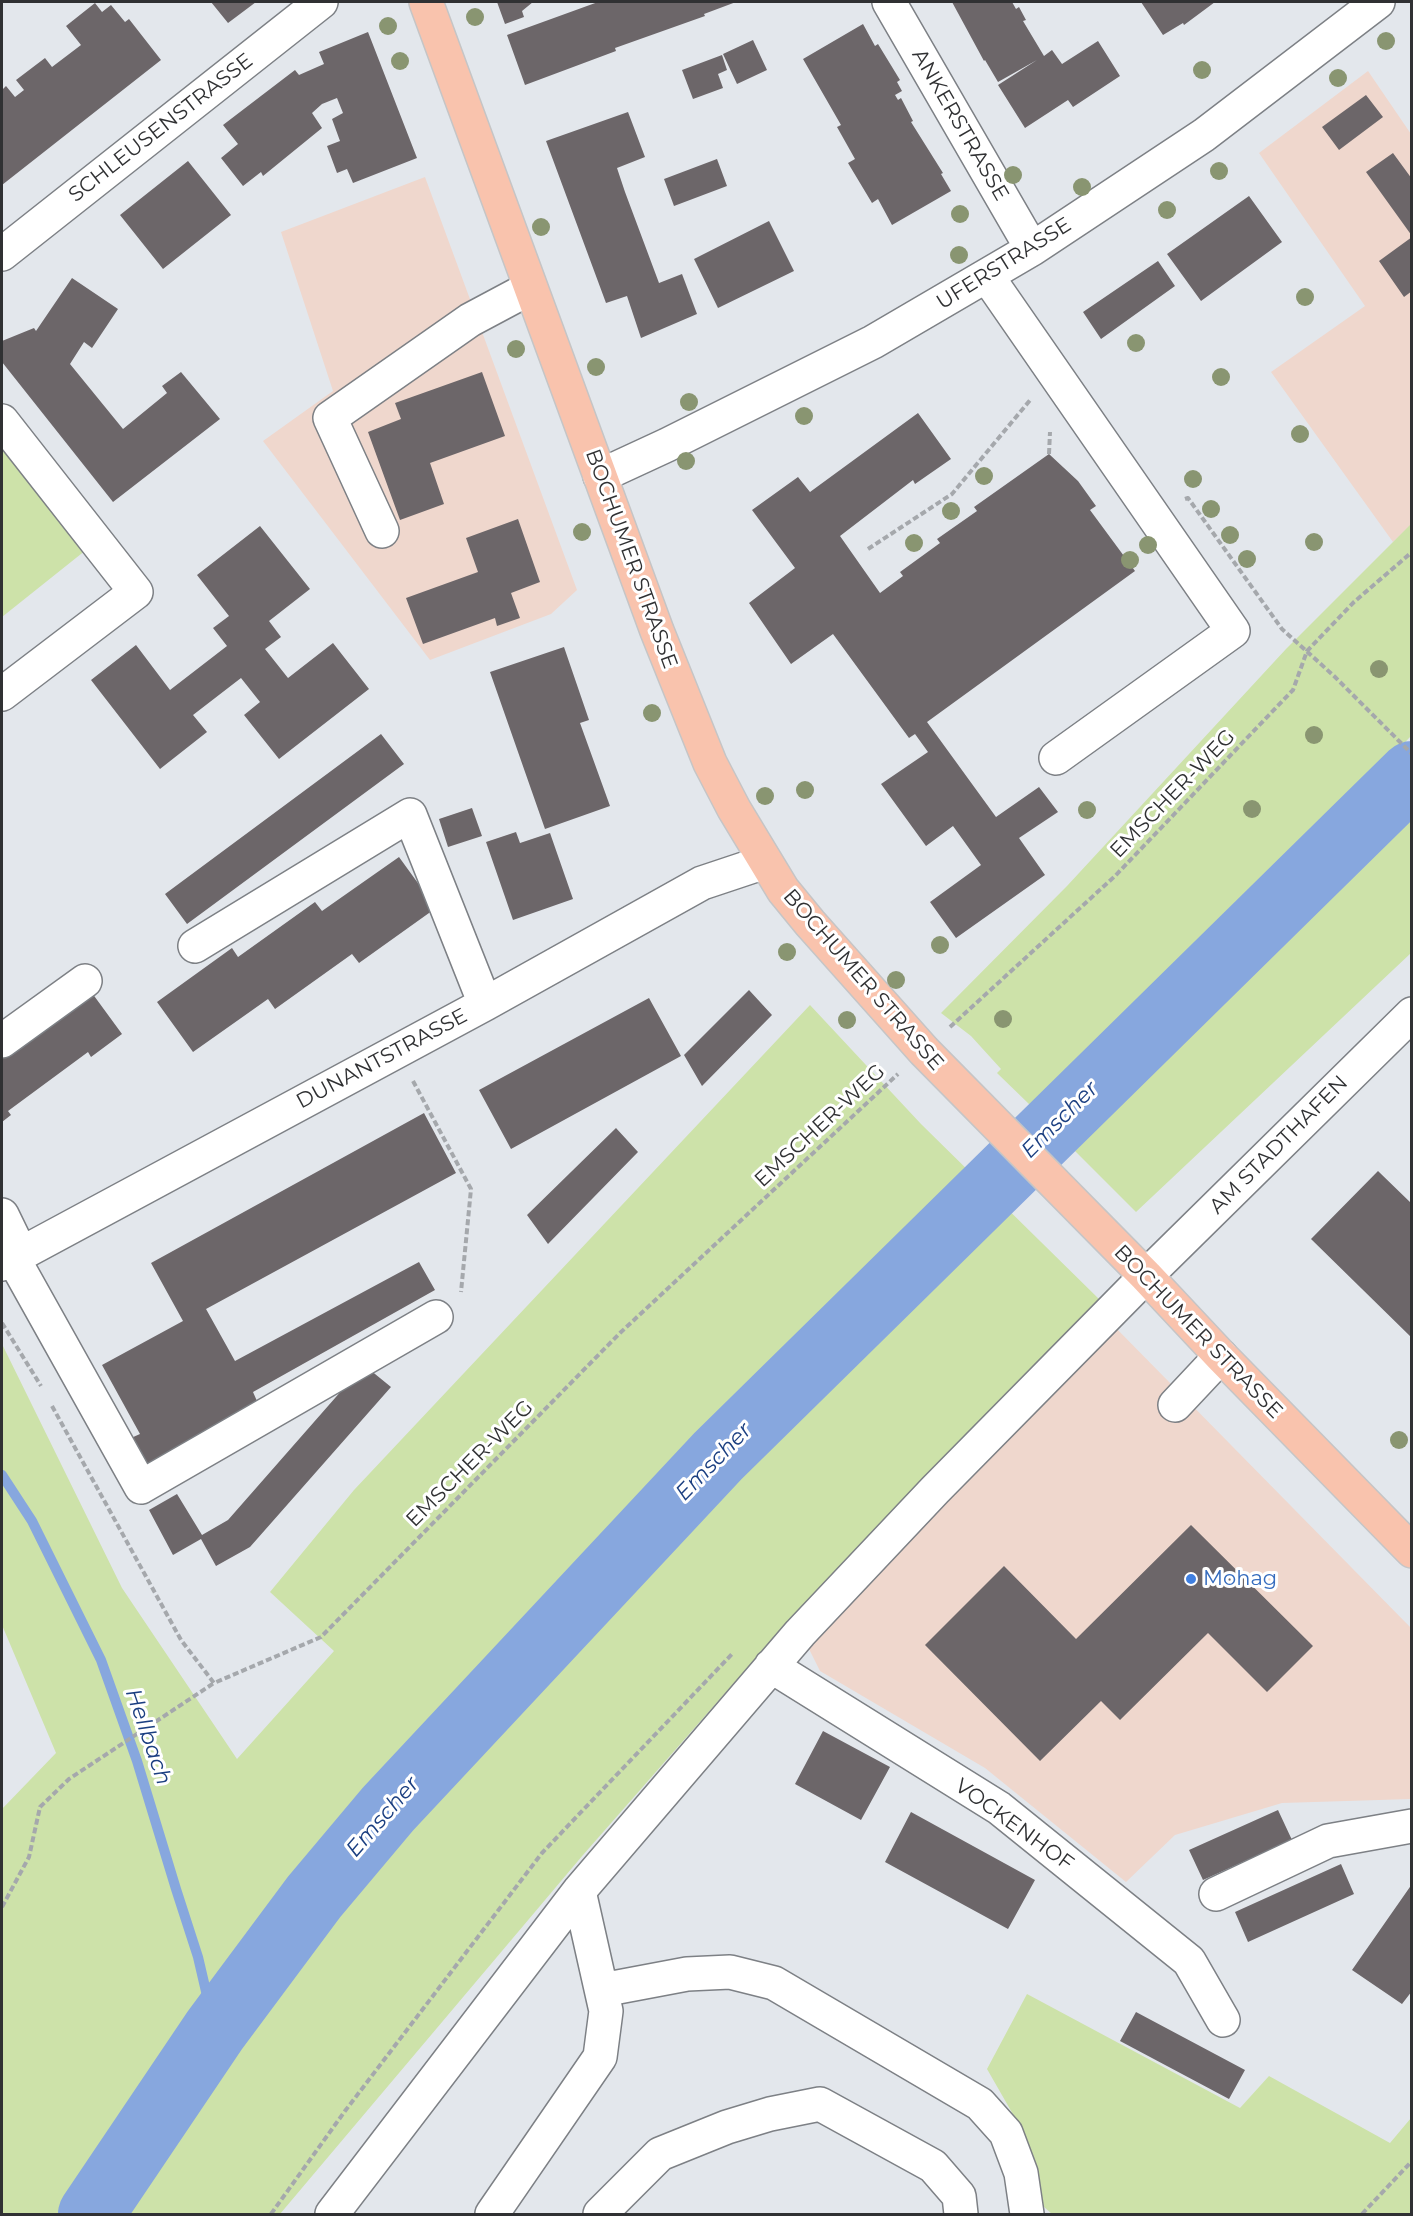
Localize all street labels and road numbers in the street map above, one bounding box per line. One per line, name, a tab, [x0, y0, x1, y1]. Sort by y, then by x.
street label: ANKERSTRASSE	[906, 45, 1014, 205]
street label: SCHLEUSENSTRASSE	[64, 48, 258, 208]
street label: UFERSTRASSE	[932, 213, 1076, 315]
street label: BOCHUMER STRASSE	[580, 446, 682, 672]
street label: EMSCHER-WEG	[1105, 724, 1241, 864]
street label: BOCHUMER STRASSE	[777, 884, 949, 1076]
street label: DUNANTSTRASSE	[292, 1003, 472, 1115]
street label: EMSCHER-WEG	[750, 1059, 890, 1193]
street label: AM STADTHAFEN	[1205, 1071, 1353, 1219]
street label: BOCHUMER STRASSE	[1108, 1240, 1288, 1424]
street label: EMSCHER-WEG	[401, 1395, 539, 1533]
street label: VOCKENHOF	[950, 1773, 1078, 1877]

